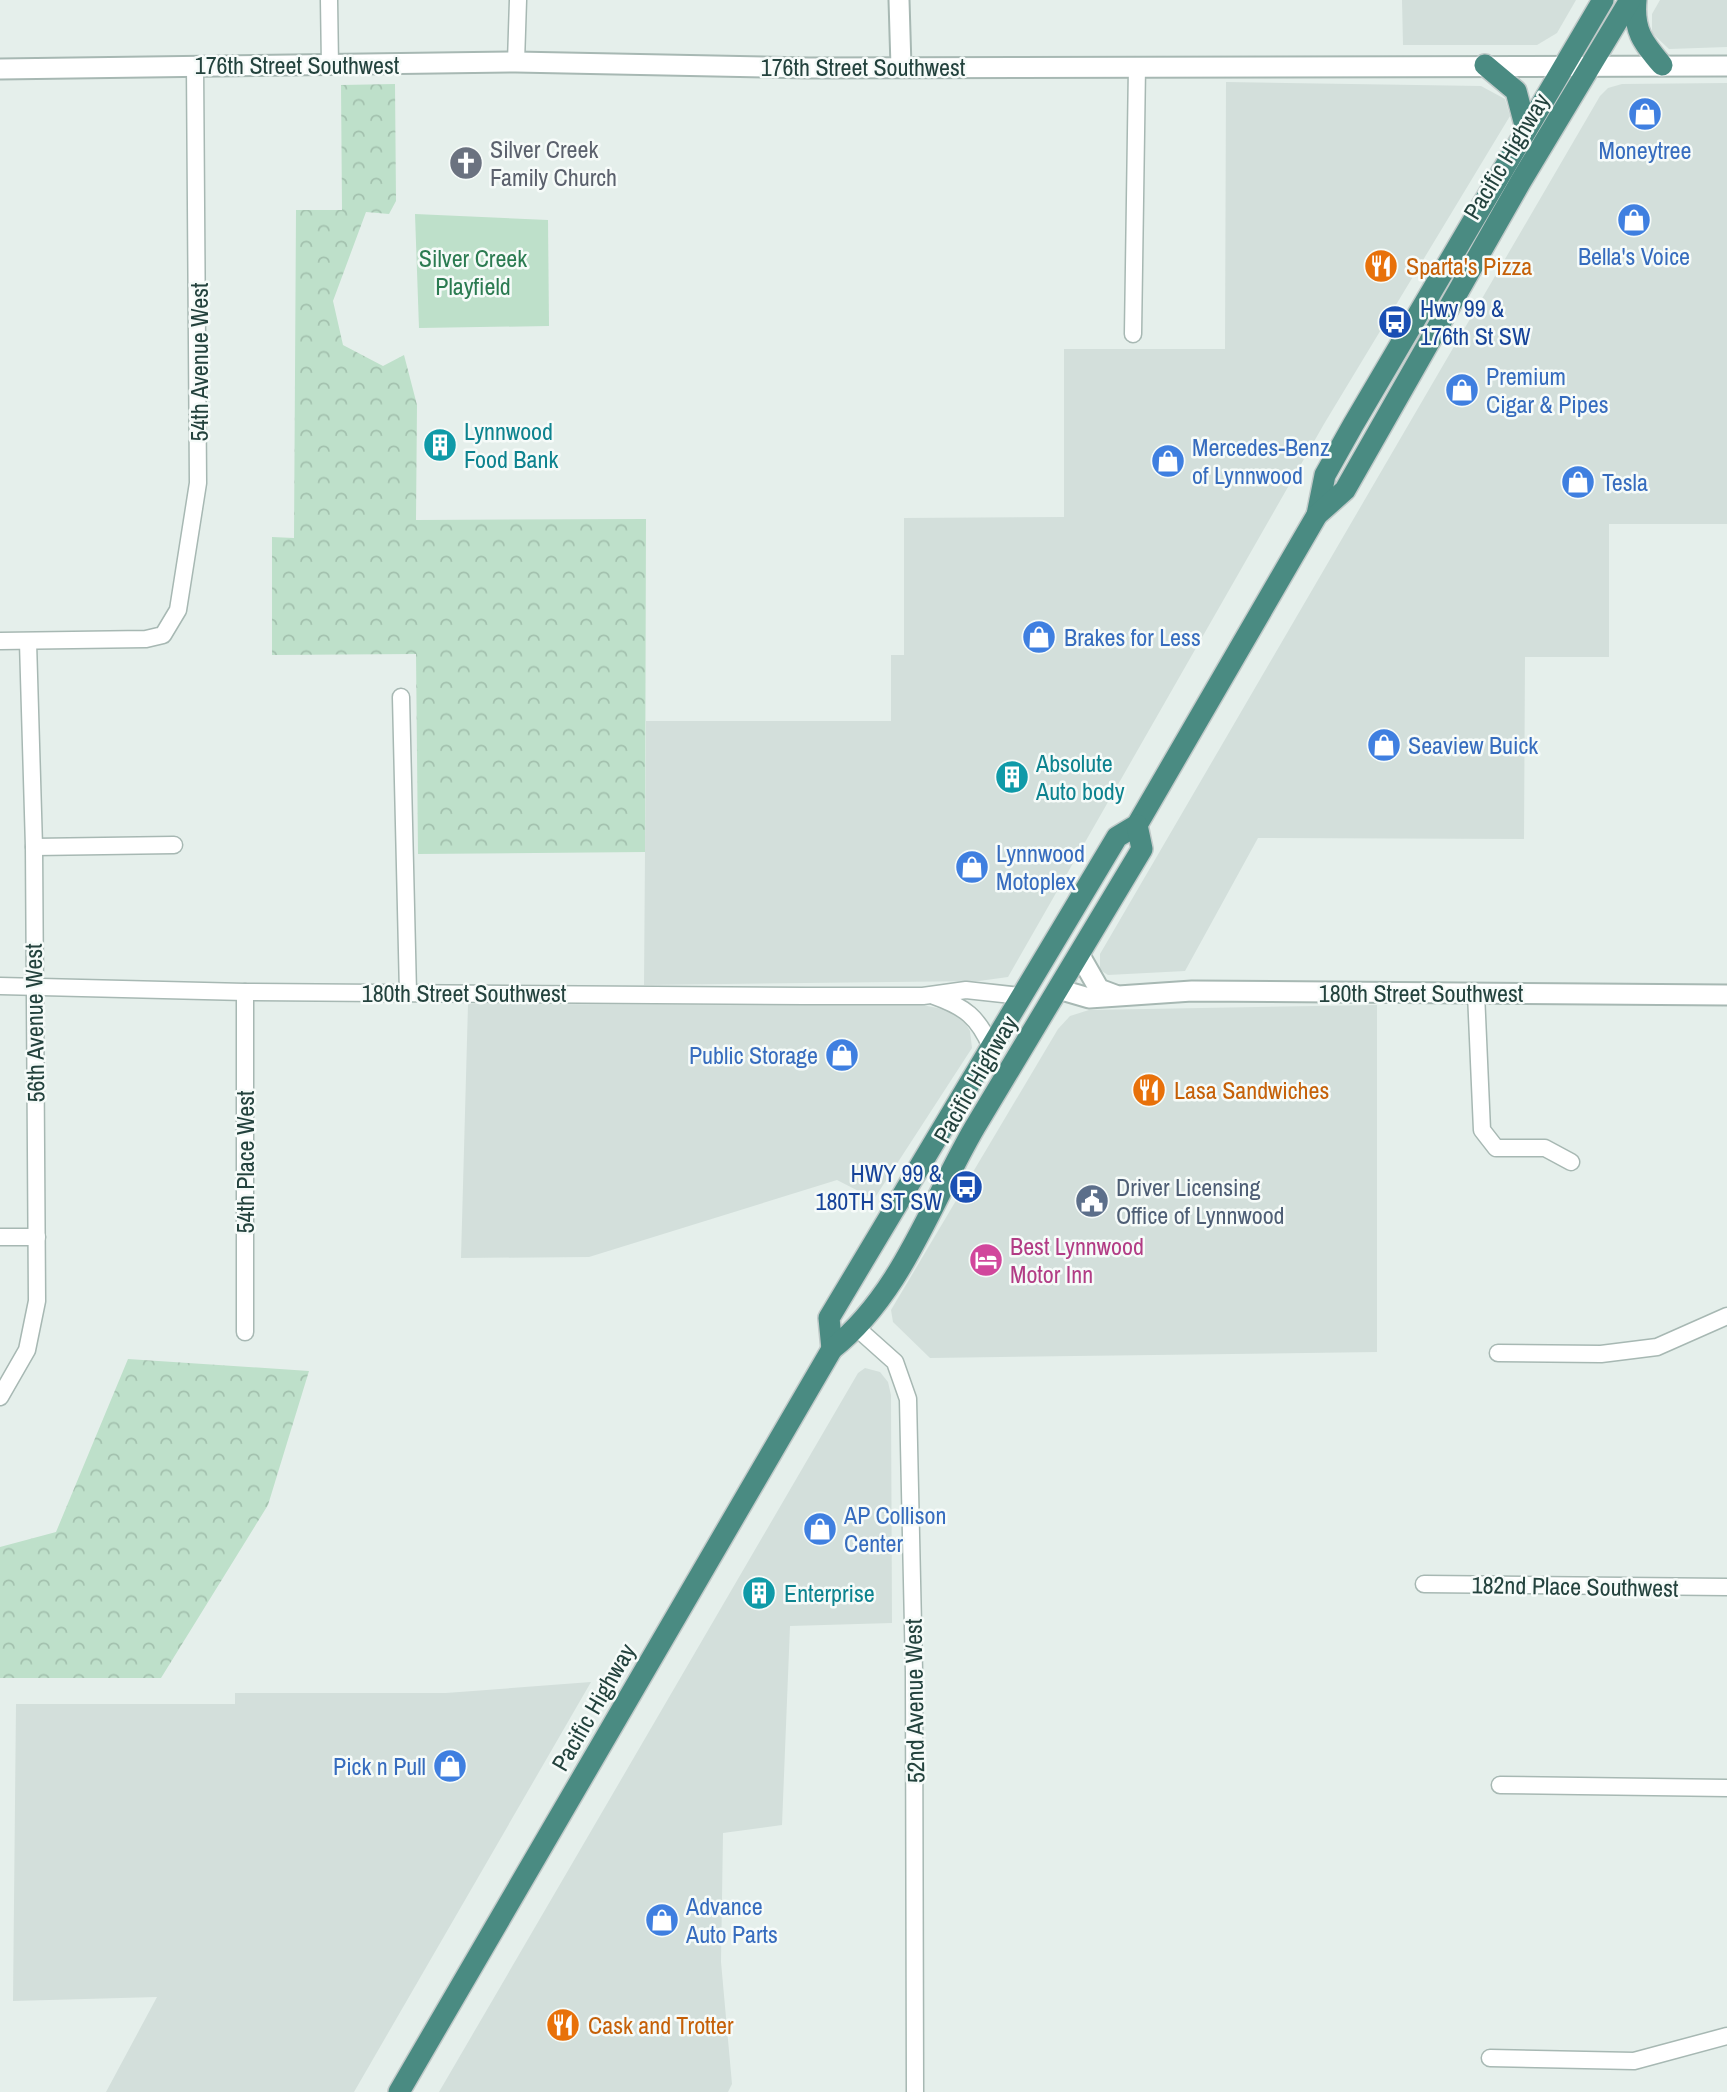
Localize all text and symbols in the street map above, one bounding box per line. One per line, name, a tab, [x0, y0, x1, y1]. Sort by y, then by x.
street label: 176th Street Southwest	[195, 49, 400, 81]
street label: 176th Street Southwest	[761, 51, 966, 83]
street label: Pacific Highway	[1456, 87, 1556, 225]
shop icon: Moneytree	[1626, 95, 1664, 133]
place label: Silver Creek Family Church	[490, 133, 617, 193]
place label: Moneytree	[1599, 134, 1691, 166]
church icon: Silver Creek Family Church	[447, 144, 485, 182]
shop icon: Bella's Voice	[1615, 201, 1653, 239]
place label: Bella's Voice	[1578, 240, 1690, 272]
park label: Silver Creek Playfield	[419, 242, 527, 302]
restaurant icon: Sparta's Pizza	[1362, 247, 1400, 285]
place label: Sparta's Pizza	[1406, 250, 1532, 282]
street label: 54th Avenue West	[183, 282, 215, 442]
place label: Hwy 99 & 176th St SW	[1420, 292, 1531, 352]
bus stop icon: Hwy 99 & 176th St SW	[1376, 303, 1414, 341]
place label: Premium Cigar & Pipes	[1486, 360, 1609, 420]
shop icon: Premium Cigar & Pipes	[1443, 371, 1481, 409]
place label: Lynnwood Food Bank	[464, 415, 558, 475]
building icon: Lynnwood Food Bank	[421, 426, 459, 464]
place label: Mercedes-Benz of Lynnwood	[1192, 431, 1330, 491]
shop icon: Mercedes-Benz of Lynnwood	[1149, 442, 1187, 480]
shop icon: Tesla	[1559, 463, 1597, 501]
place label: Tesla	[1602, 466, 1648, 498]
shop icon: Brakes for Less	[1020, 618, 1058, 656]
place label: Brakes for Less	[1064, 621, 1201, 653]
shop icon: Seaview Buick	[1365, 726, 1403, 764]
place label: Seaview Buick	[1408, 729, 1538, 761]
place label: Absolute Auto body	[1035, 747, 1125, 807]
building icon: Absolute Auto body	[993, 758, 1031, 796]
place label: Lynnwood Motoplex	[996, 837, 1085, 897]
shop icon: Lynnwood Motoplex	[953, 848, 991, 886]
street label: 56th Avenue West	[17, 943, 51, 1103]
street label: 180th Street Southwest	[362, 977, 567, 1009]
street label: 180th Street Southwest	[1319, 977, 1524, 1009]
street label: Pacific Highway	[926, 1009, 1024, 1149]
shop icon: Public Storage	[823, 1036, 861, 1074]
place label: Public Storage	[689, 1039, 818, 1071]
restaurant icon: Lasa Sandwiches	[1130, 1071, 1168, 1109]
place label: Lasa Sandwiches	[1174, 1074, 1329, 1106]
street label: 54th Place West	[229, 1090, 261, 1233]
place label: HWY 99 & 180TH ST SW	[815, 1157, 942, 1217]
bus stop icon: HWY 99 & 180TH ST SW	[947, 1168, 985, 1206]
place label: Driver Licensing Office of Lynnwood	[1116, 1171, 1285, 1231]
public building icon: Driver Licensing Office of Lynnwood	[1073, 1182, 1111, 1220]
place label: Best Lynnwood Motor Inn	[1010, 1230, 1144, 1290]
hotel icon: Best Lynnwood Motor Inn	[967, 1241, 1005, 1279]
place label: AP Collison Center	[843, 1499, 946, 1559]
shop icon: AP Collison Center	[801, 1510, 839, 1548]
street label: 182nd Place Southwest	[1471, 1568, 1679, 1604]
building icon: Enterprise	[740, 1574, 778, 1612]
place label: Enterprise	[784, 1577, 875, 1609]
street label: 52nd Avenue West	[897, 1618, 931, 1784]
street label: Pacific Highway	[544, 1637, 642, 1777]
shop icon: Pick n Pull	[431, 1747, 469, 1785]
place label: Pick n Pull	[333, 1750, 426, 1782]
place label: Advance Auto Parts	[685, 1890, 778, 1950]
shop icon: Advance Auto Parts	[643, 1901, 681, 1939]
restaurant icon: Cask and Trotter	[544, 2006, 582, 2044]
place label: Cask and Trotter	[588, 2009, 734, 2041]

